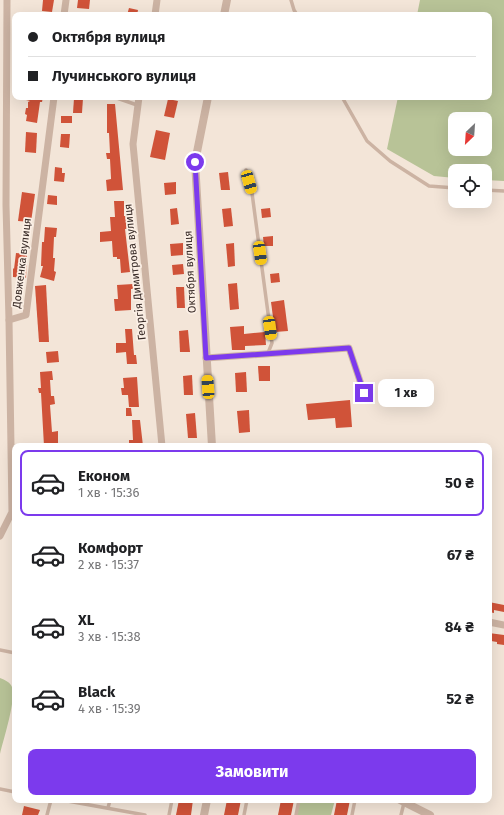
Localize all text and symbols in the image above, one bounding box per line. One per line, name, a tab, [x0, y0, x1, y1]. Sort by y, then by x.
text: Октября вулиця	[52, 28, 165, 46]
text: Лучинського вулиця	[52, 67, 196, 85]
north arrow	[448, 112, 492, 156]
map controls	[448, 112, 492, 208]
route start	[186, 153, 204, 171]
button: locate	[448, 164, 492, 208]
car	[240, 169, 258, 195]
street label: Георгія Димитрова вулиця	[121, 203, 149, 341]
street label: Довженка вулиця	[10, 217, 34, 310]
street label: Октября вулиця	[181, 230, 199, 314]
car	[252, 240, 268, 266]
car	[262, 315, 278, 341]
car	[201, 375, 215, 399]
callout: 1 хв	[378, 379, 434, 407]
route end	[355, 384, 373, 402]
text: 1 хв	[394, 385, 418, 400]
icon: car	[30, 465, 66, 501]
text: Економ	[78, 467, 130, 485]
text: 50 ₴	[445, 474, 474, 492]
text: 1 хв · 15:36	[78, 485, 140, 500]
icon: car	[30, 537, 66, 573]
text: Комфорт	[78, 539, 143, 557]
text: 67 ₴	[447, 546, 474, 564]
text: 2 хв · 15:37	[78, 557, 139, 572]
icon: car	[30, 609, 66, 645]
text: XL	[78, 611, 94, 629]
text: 84 ₴	[445, 618, 474, 636]
text: 3 хв · 15:38	[78, 629, 141, 644]
icon: car	[30, 681, 66, 717]
text: Black	[78, 683, 115, 701]
text: 52 ₴	[446, 690, 474, 708]
text: 4 хв · 15:39	[78, 701, 141, 716]
button: Замовити	[28, 749, 476, 795]

